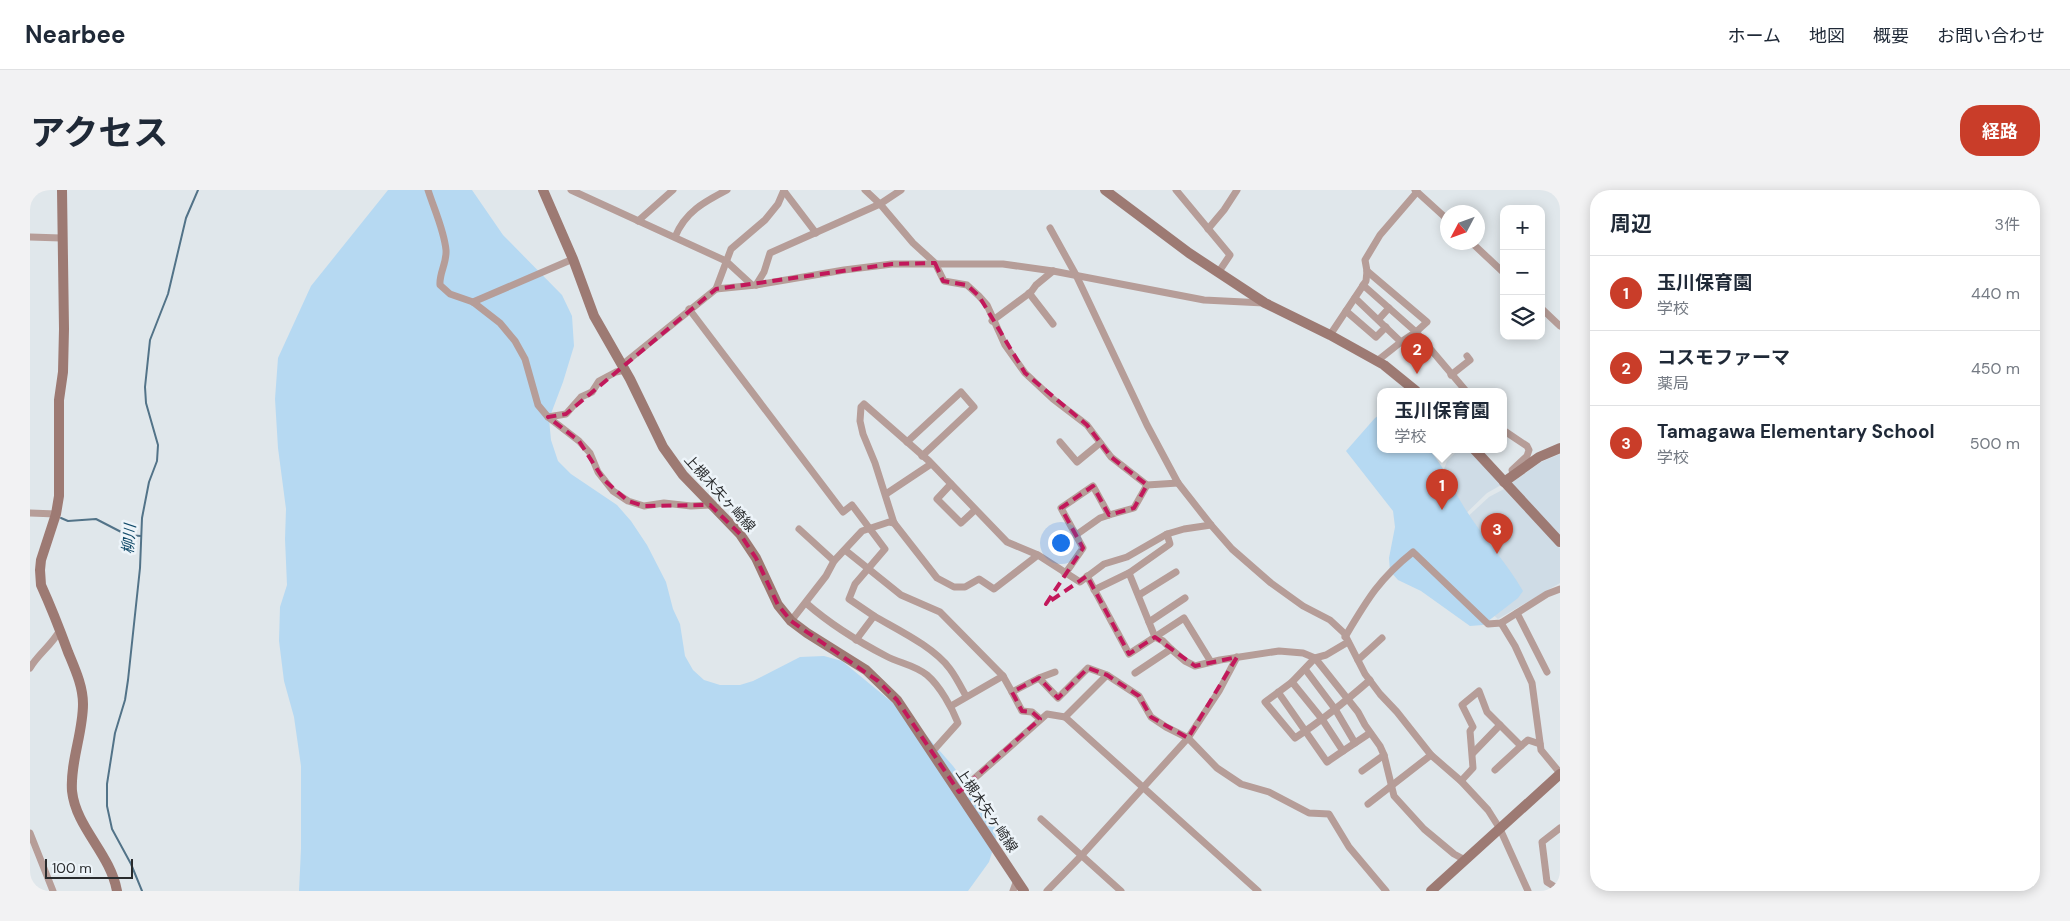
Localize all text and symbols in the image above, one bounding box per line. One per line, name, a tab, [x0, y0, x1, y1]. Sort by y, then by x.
text: Nearbee	[25, 19, 125, 50]
text: ホーム	[1728, 24, 1781, 48]
text: 地図	[1809, 24, 1845, 48]
text: 概要	[1873, 24, 1909, 48]
text: お問い合わせ	[1937, 24, 2045, 48]
button: 経路	[1960, 105, 2040, 156]
text: アクセス	[30, 110, 168, 156]
north arrow	[1440, 205, 1485, 250]
map controls	[1500, 205, 1545, 340]
button: +	[1500, 205, 1545, 250]
text: 周辺	[1610, 210, 1652, 238]
text: 3件	[1995, 214, 2020, 235]
button: −	[1500, 250, 1545, 295]
text: 玉川保育園	[1657, 270, 1752, 295]
text: 1	[1623, 283, 1629, 304]
text: 440 m	[1971, 283, 2020, 304]
button: layers	[1500, 295, 1545, 340]
text: 学校	[1657, 298, 1689, 319]
pin: 2	[1401, 333, 1433, 374]
text: コスモファーマ	[1657, 345, 1790, 370]
text: 2	[1621, 358, 1631, 379]
text: 450 m	[1971, 358, 2020, 379]
text: 薬局	[1657, 373, 1689, 394]
popup	[1377, 388, 1507, 453]
text: 玉川保育園	[1394, 398, 1490, 423]
text: Tamagawa Elementary School	[1657, 419, 1935, 444]
text: 学校	[1394, 426, 1427, 447]
text: 3	[1621, 433, 1631, 454]
text: 500 m	[1970, 433, 2020, 454]
text: 学校	[1657, 447, 1689, 468]
street label: 上槻木矢ヶ崎線	[681, 451, 759, 535]
pin: 1	[1426, 469, 1458, 510]
pin: 3	[1481, 513, 1513, 554]
water label: 柳川	[118, 521, 140, 555]
your location	[1048, 530, 1074, 556]
street label: 上槻木矢ヶ崎線	[952, 764, 1022, 856]
scale bar	[45, 856, 132, 879]
text: 100 m	[52, 859, 92, 877]

